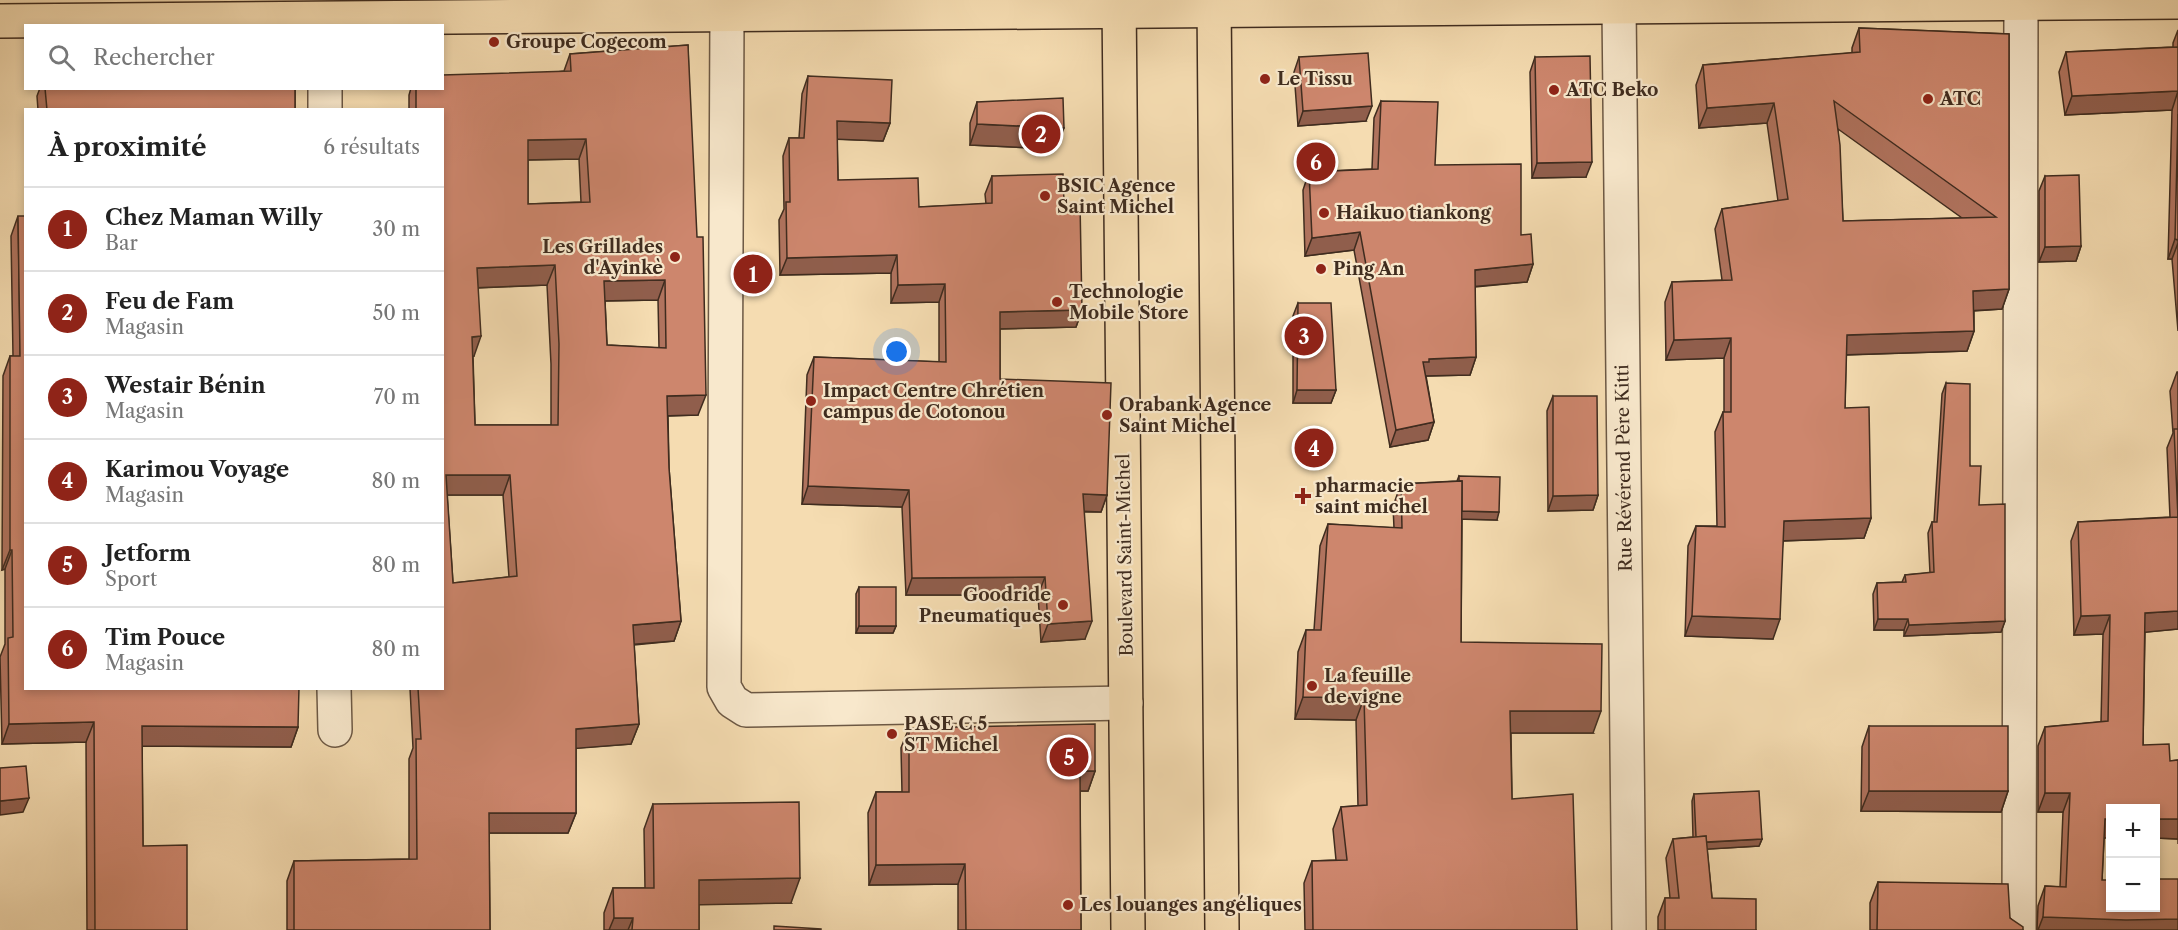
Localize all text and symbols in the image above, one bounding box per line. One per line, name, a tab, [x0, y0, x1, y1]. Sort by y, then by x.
search box	[24, 24, 444, 90]
place label: Groupe Cogecom	[506, 31, 667, 53]
marker: Groupe Cogecom	[487, 35, 501, 49]
icon: search	[45, 41, 78, 74]
text: Rechercher	[93, 44, 215, 71]
place label: Le Tissu	[1277, 68, 1353, 90]
marker: Le Tissu	[1258, 72, 1272, 86]
place label: ATC Beko	[1565, 79, 1659, 101]
marker: ATC Beko	[1547, 83, 1561, 97]
place label: ATC	[1939, 88, 1981, 110]
marker: ATC	[1921, 92, 1935, 106]
pin: 2	[1022, 112, 1060, 156]
text: À proximité	[48, 131, 207, 163]
text: 6 résultats	[323, 135, 420, 159]
pin: 6	[1296, 140, 1336, 184]
place label: BSIC Agence Saint Michel	[1057, 175, 1176, 218]
marker: BSIC Agence Saint Michel	[1038, 189, 1052, 203]
place label: Haikuo tiankong	[1336, 202, 1491, 224]
text: Chez Maman Willy	[105, 204, 322, 231]
marker: Haikuo tiankong	[1317, 206, 1331, 220]
text: 1	[63, 217, 72, 241]
text: 30 m	[372, 217, 420, 241]
text: Bar	[105, 231, 138, 255]
place label: Les Grillades d'Ayinkè	[542, 236, 663, 279]
marker: Les Grillades d'Ayinkè	[668, 250, 682, 264]
pin: 1	[734, 252, 772, 296]
place label: Ping An	[1333, 258, 1405, 280]
marker: Ping An	[1314, 262, 1328, 276]
place label: Technologie Mobile Store	[1069, 281, 1189, 324]
text: Feu de Fam	[105, 288, 234, 315]
marker: Technologie Mobile Store	[1050, 295, 1064, 309]
text: 2	[62, 301, 73, 325]
text: 50 m	[373, 301, 420, 325]
pin: 3	[1284, 314, 1324, 358]
text: Magasin	[105, 315, 184, 339]
your location	[882, 337, 911, 366]
street label: Rue Révérend Père Kitti	[1611, 364, 1637, 572]
text: Westair Bénin	[105, 372, 266, 399]
place label: Impact Centre Chrétien campus de Cotonou	[823, 380, 1045, 423]
text: 3	[62, 385, 73, 409]
text: 70 m	[374, 385, 420, 409]
marker: Impact Centre Chrétien campus de Cotonou	[804, 394, 818, 408]
place label: Orabank Agence Saint Michel	[1119, 394, 1272, 437]
text: Magasin	[105, 399, 184, 423]
marker: Orabank Agence Saint Michel	[1100, 408, 1114, 422]
pin: 4	[1294, 426, 1334, 470]
street label: Boulevard Saint-Michel	[1112, 453, 1138, 657]
text: Karimou Voyage	[105, 456, 289, 483]
text: 4	[62, 469, 73, 493]
text: 80 m	[372, 469, 420, 493]
place label: pharmacie saint michel	[1315, 475, 1428, 518]
text: Magasin	[105, 483, 184, 507]
marker: pharmacie saint michel	[1296, 489, 1310, 503]
text: Jetform	[105, 540, 191, 567]
text: 5	[62, 553, 73, 577]
text: 80 m	[372, 553, 420, 577]
text: Sport	[105, 567, 157, 591]
place label: Goodride Pneumatiques	[919, 584, 1051, 627]
marker: Goodride Pneumatiques	[1056, 598, 1070, 612]
text: Tim Pouce	[105, 624, 225, 651]
text: 6	[62, 637, 73, 661]
text: 80 m	[372, 637, 420, 661]
text: Magasin	[105, 651, 184, 675]
place label: La feuille de vigne	[1324, 665, 1411, 708]
marker: La feuille de vigne	[1305, 679, 1319, 693]
place label: PASE C 5 ST Michel	[904, 713, 998, 756]
marker: PASE C 5 ST Michel	[885, 727, 899, 741]
pin: 5	[1050, 734, 1088, 780]
map controls	[2106, 804, 2160, 912]
button: +	[2106, 804, 2160, 858]
button: −	[2106, 858, 2160, 912]
place label: Les louanges angéliques	[1080, 894, 1302, 916]
marker: Les louanges angéliques	[1061, 898, 1075, 912]

